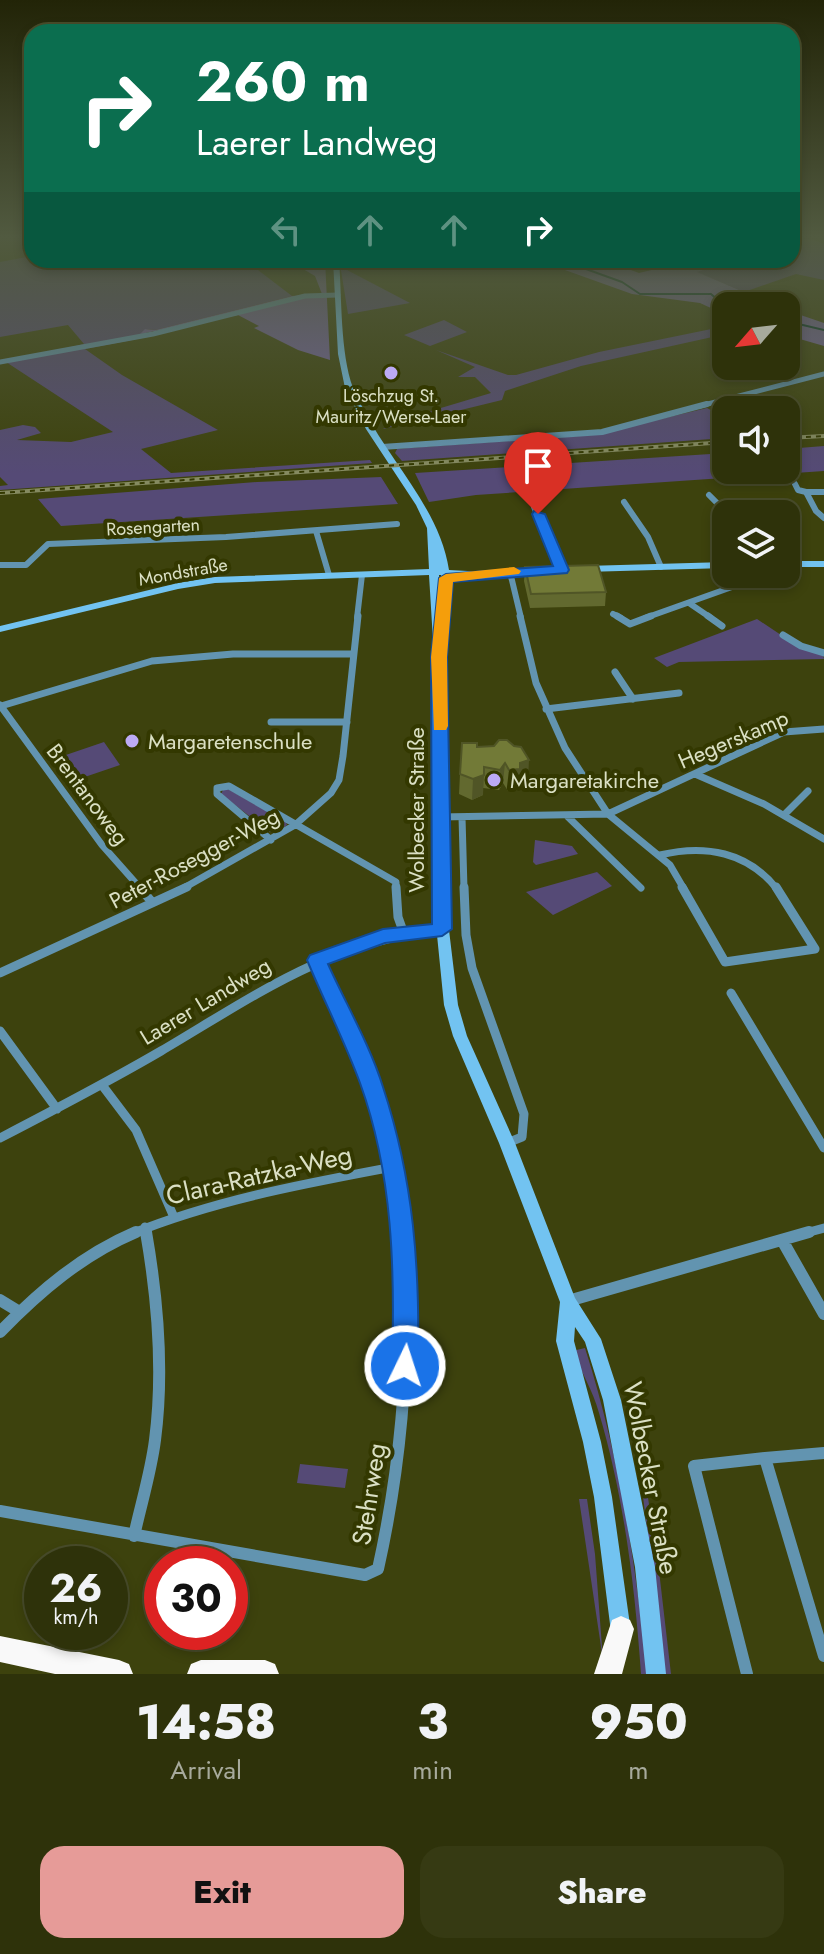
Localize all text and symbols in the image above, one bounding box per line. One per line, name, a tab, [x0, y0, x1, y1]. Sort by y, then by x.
text: 260 m	[196, 41, 370, 122]
icon: right	[64, 56, 168, 160]
text: Laerer Landweg	[196, 116, 438, 168]
icon: left	[264, 208, 308, 252]
icon: ahead	[348, 208, 392, 252]
icon: ahead	[432, 208, 476, 252]
icon: right	[516, 208, 560, 252]
north arrow	[712, 292, 800, 380]
map controls	[712, 292, 800, 588]
marker: Löschzug St. Mauritz/Werse-Laer	[382, 364, 400, 382]
place label: Löschzug St. Mauritz/Werse-Laer	[316, 383, 467, 430]
button: sound	[712, 396, 800, 484]
pin	[504, 432, 572, 514]
icon: arrive	[516, 444, 560, 488]
button: layers	[712, 500, 800, 588]
street label: Rosengarten	[105, 512, 201, 542]
street label: Mondstraße	[136, 551, 230, 593]
street label: Hegerskamp	[673, 701, 793, 777]
place label: Margaretenschule	[148, 725, 312, 757]
street label: Wolbecker Straße	[400, 727, 432, 893]
marker: Margaretenschule	[123, 732, 141, 750]
street label: Brentanoweg	[39, 736, 137, 852]
place label: Margaretakirche	[510, 764, 659, 796]
marker: Margaretakirche	[485, 771, 503, 789]
street label: Peter-Rosegger-Weg	[103, 800, 285, 916]
street label: Laerer Landweg	[134, 949, 276, 1053]
street label: Clara-Ratzka-Weg	[162, 1135, 356, 1215]
position arrow	[363, 1324, 447, 1408]
street label: Wolbecker Straße	[614, 1378, 688, 1578]
street label: Stehrweg	[342, 1440, 396, 1548]
speed limit sign: 30	[144, 1546, 248, 1650]
text: 26	[50, 1559, 103, 1617]
text: km/h	[53, 1603, 99, 1632]
text: 14:58	[136, 1688, 276, 1757]
text: 3	[417, 1688, 448, 1757]
text: 950	[589, 1688, 688, 1757]
text: Arrival	[170, 1751, 242, 1789]
text: min	[412, 1751, 453, 1789]
text: m	[628, 1751, 649, 1789]
button: Exit	[40, 1846, 404, 1938]
button: Share	[420, 1846, 784, 1938]

